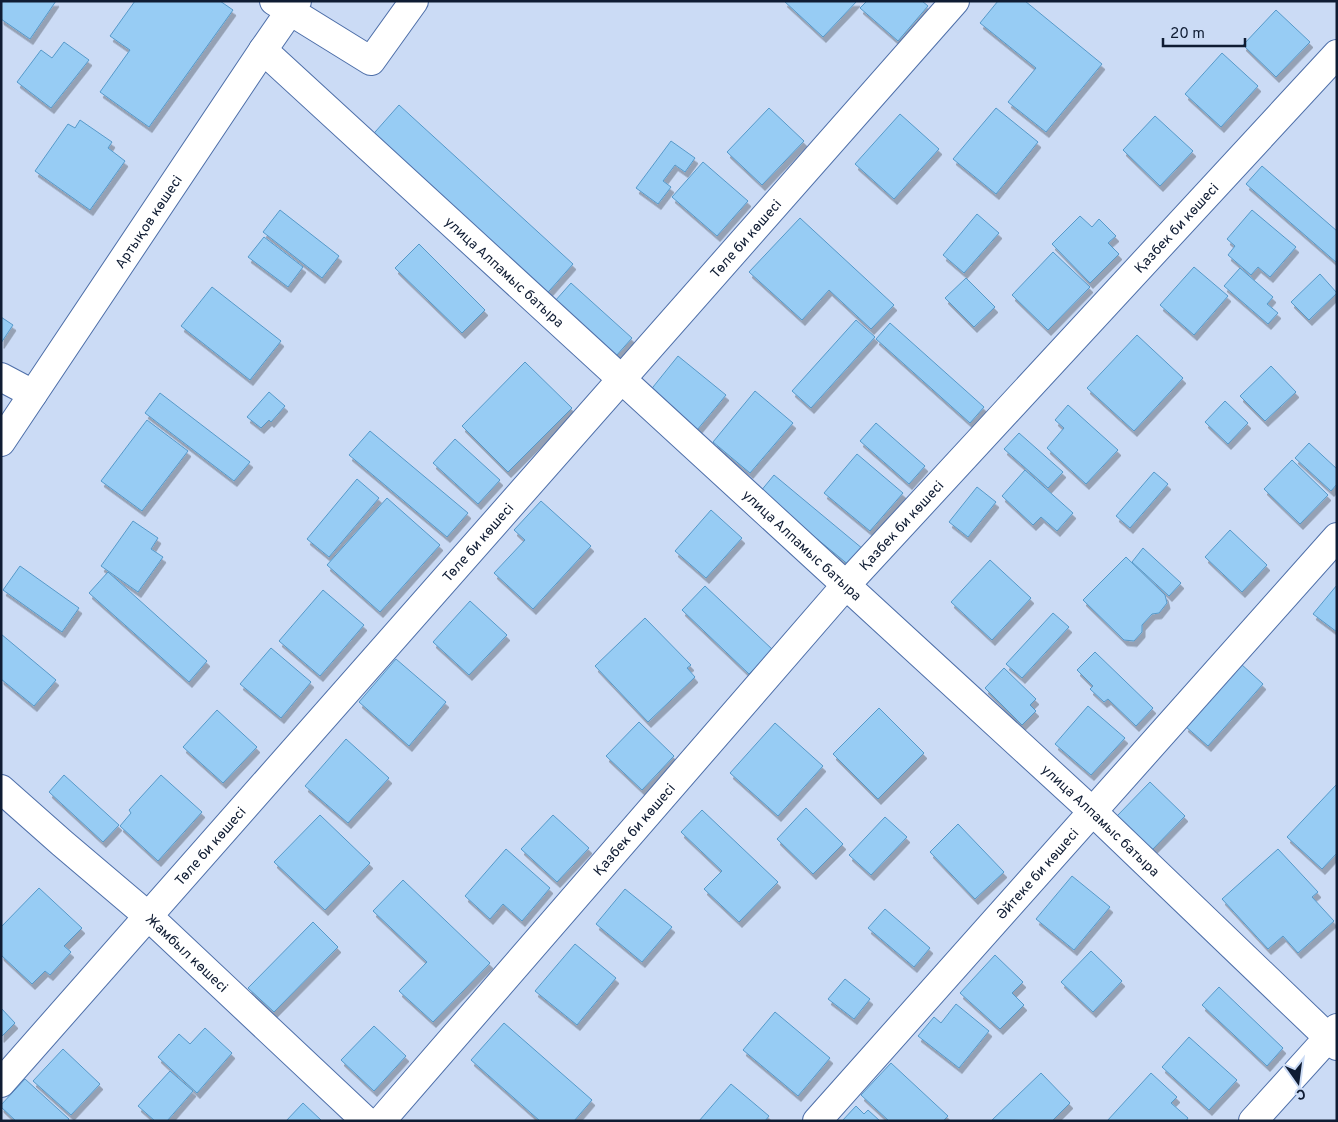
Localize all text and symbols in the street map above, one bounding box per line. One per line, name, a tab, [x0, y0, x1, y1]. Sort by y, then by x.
scale bar	[1163, 15, 1246, 47]
text: 20 m	[1170, 25, 1205, 44]
street label: Артықов көшесі	[112, 173, 187, 272]
street label: Қазбек би көшесі	[1132, 180, 1223, 277]
street label: Төле би көшесі	[708, 197, 786, 282]
street label: улица Алпамыс батыра	[440, 214, 567, 332]
street label: Қазбек би көшесі	[857, 478, 948, 575]
street label: улица Алпамыс батыра	[738, 487, 864, 605]
street label: Төле би көшесі	[440, 500, 518, 586]
street label: улица Алпамыс батыра	[1037, 762, 1162, 881]
street label: Қазбек би көшесі	[590, 781, 680, 880]
street label: Төле би көшесі	[172, 804, 250, 890]
street label: Әйтеке би көшесі	[993, 826, 1083, 924]
street label: Жамбыл көшесі	[141, 911, 231, 997]
north arrow	[1273, 1057, 1323, 1107]
text: С	[1294, 1084, 1307, 1103]

